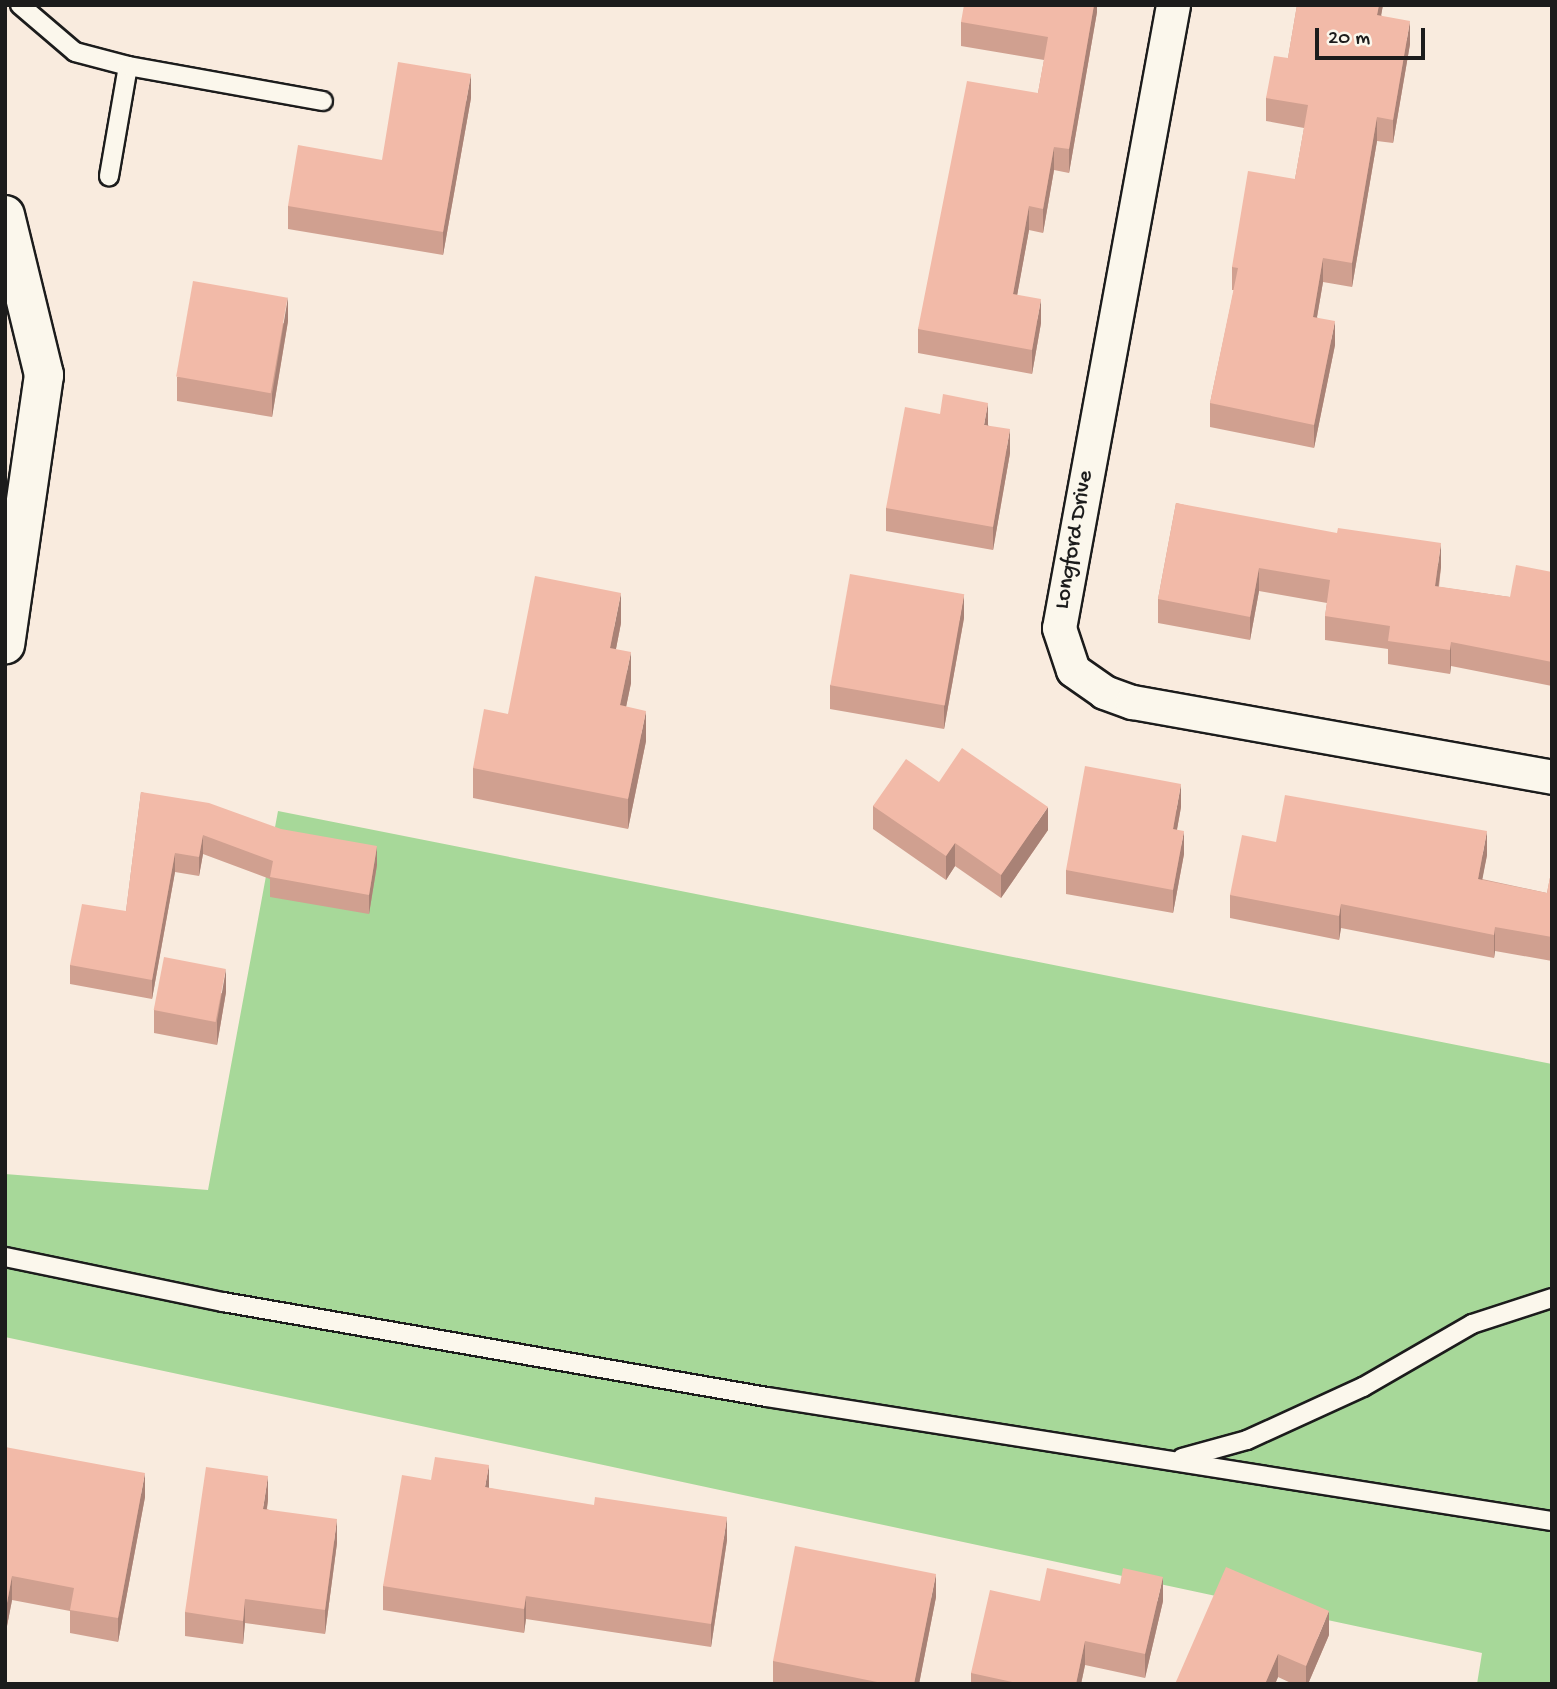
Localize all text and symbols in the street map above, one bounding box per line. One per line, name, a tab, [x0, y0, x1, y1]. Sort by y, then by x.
scale bar	[1319, 14, 1429, 58]
text: 20 m	[1328, 27, 1370, 52]
street label: Longford Drive	[1049, 468, 1101, 612]

